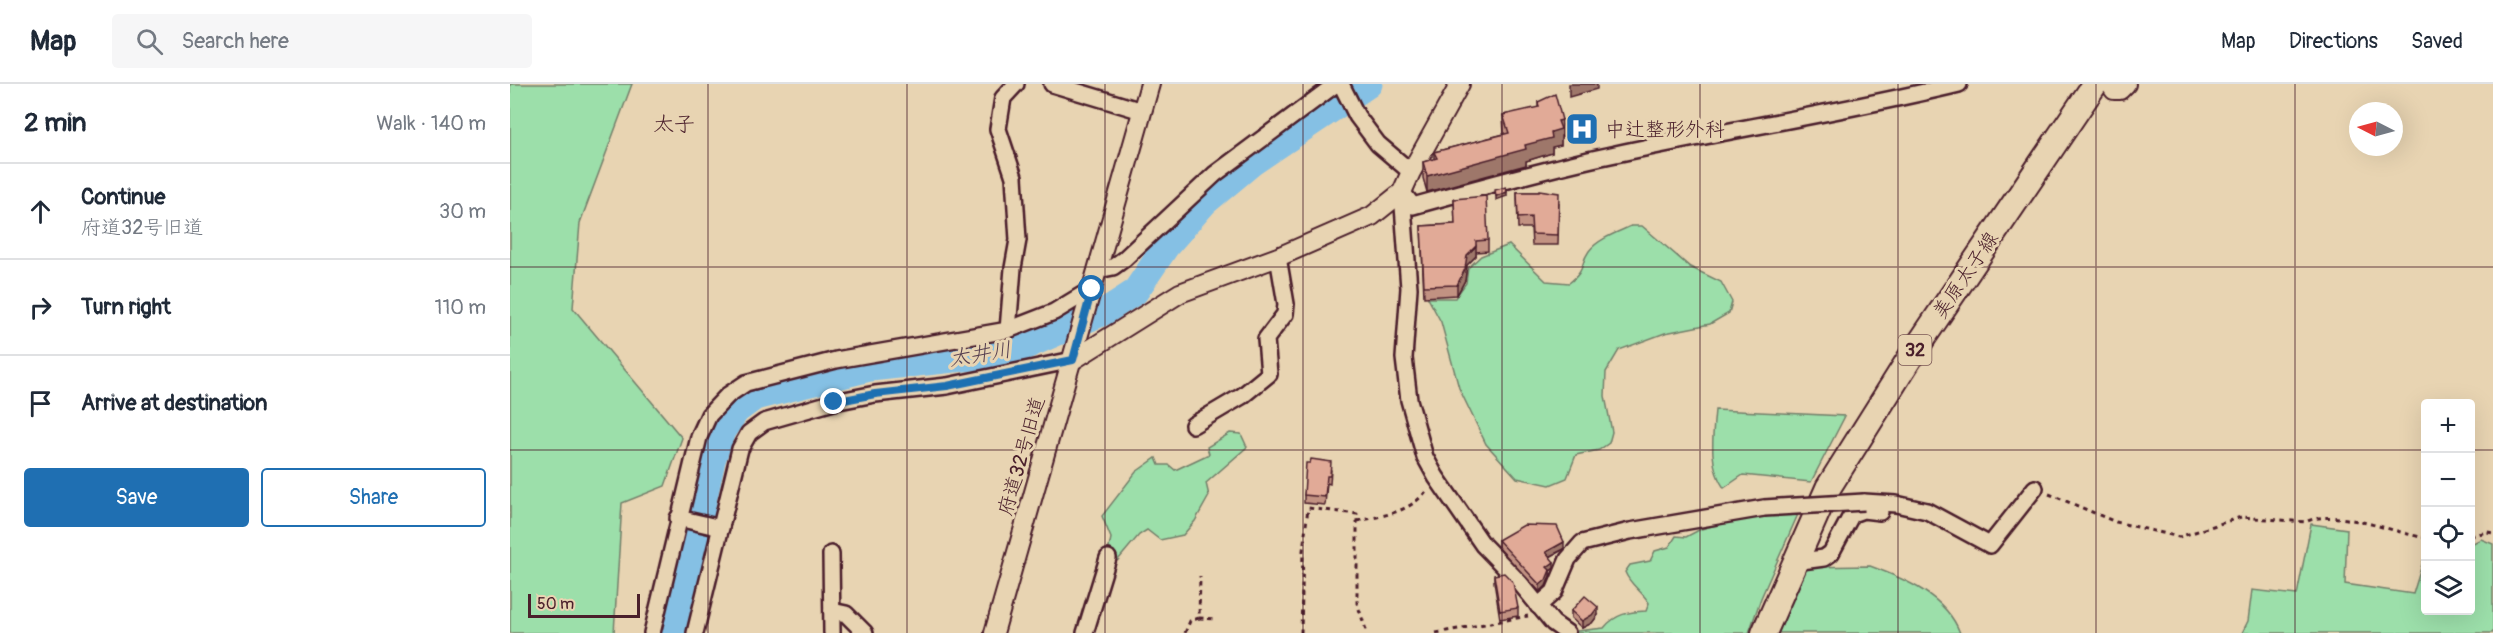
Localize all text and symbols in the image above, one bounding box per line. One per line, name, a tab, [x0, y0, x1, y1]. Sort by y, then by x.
search box	[112, 14, 532, 68]
text: Map	[30, 24, 76, 59]
icon: search	[133, 25, 166, 58]
text: Search here	[181, 27, 289, 55]
text: Map	[2221, 28, 2256, 55]
text: Directions	[2289, 28, 2378, 55]
text: Saved	[2411, 28, 2463, 55]
north arrow	[2349, 102, 2403, 156]
text: 2 min	[24, 107, 86, 139]
text: Walk · 140 m	[376, 111, 486, 136]
district label: 太子	[653, 111, 695, 138]
hospital icon: 中辻整形外科	[1564, 111, 1600, 147]
place label: 中辻整形外科	[1605, 117, 1725, 142]
text: Continue	[81, 183, 165, 211]
icon: ahead	[24, 195, 57, 228]
text: 30 m	[439, 199, 486, 224]
text: 府道32号旧道	[81, 215, 203, 240]
street label: 美原太子線	[1927, 227, 2004, 324]
route start	[1078, 275, 1104, 301]
icon: right	[24, 291, 57, 324]
text: Turn right	[81, 293, 171, 321]
text: 110 m	[435, 295, 486, 320]
road number: 32	[1898, 335, 1932, 365]
water label: 太井川	[947, 336, 1013, 373]
icon: arrive	[24, 387, 57, 420]
route end	[820, 388, 846, 414]
text: Arrive at destination	[81, 389, 267, 417]
street label: 府道32号旧道	[993, 394, 1050, 518]
map controls	[2421, 399, 2475, 615]
button: +	[2421, 399, 2475, 453]
button: −	[2421, 453, 2475, 507]
button: Save	[24, 468, 249, 527]
button: Share	[261, 468, 486, 527]
button: locate	[2421, 507, 2475, 561]
button: layers	[2421, 561, 2475, 615]
scale bar	[528, 591, 640, 618]
text: 50 m	[537, 594, 574, 614]

